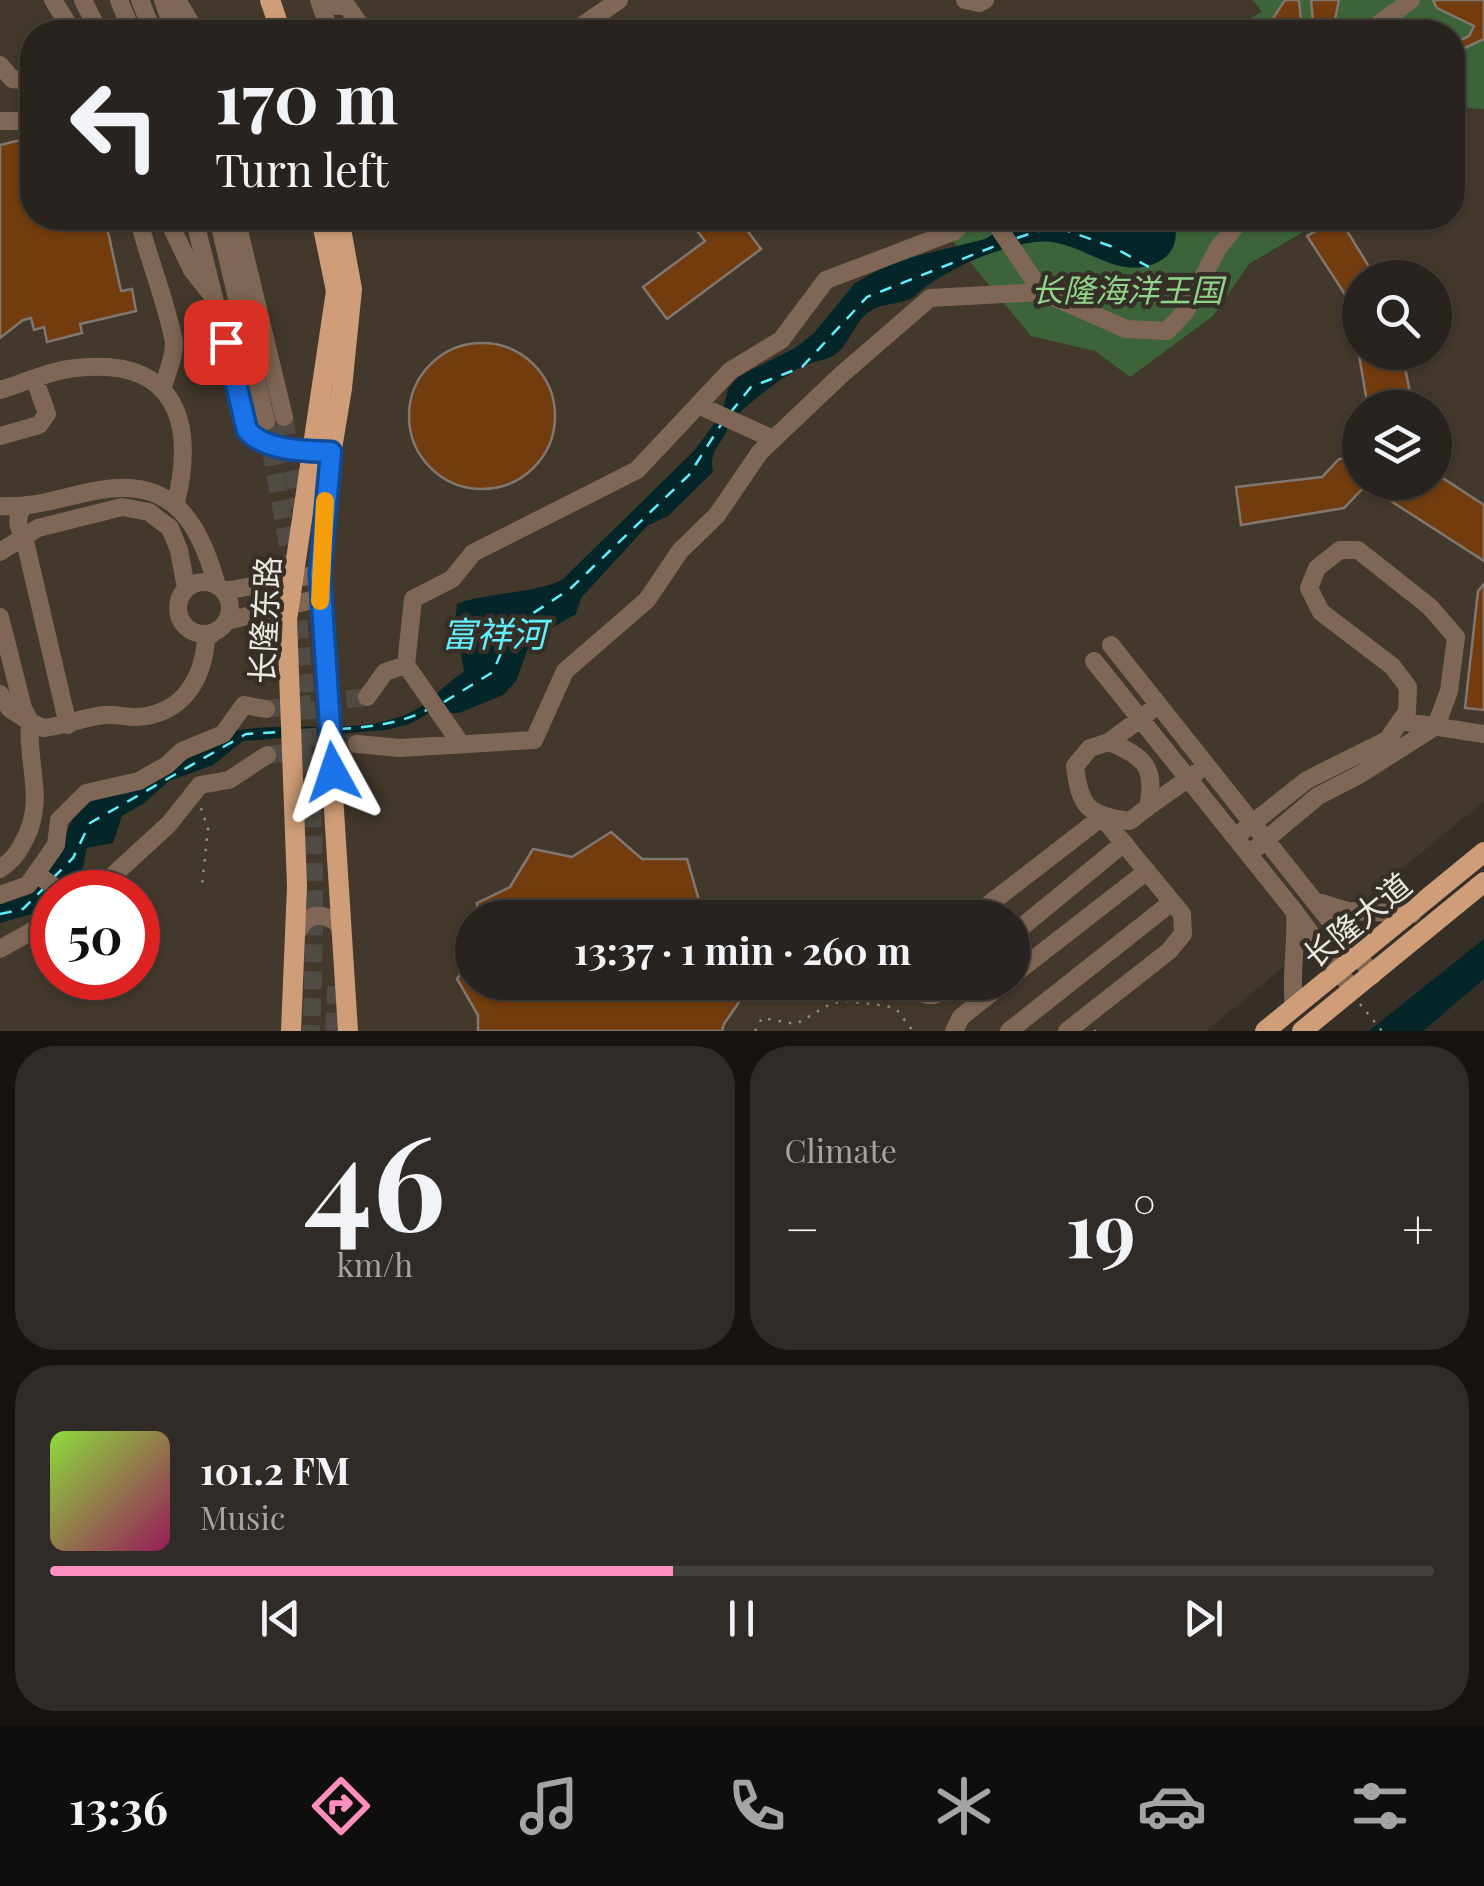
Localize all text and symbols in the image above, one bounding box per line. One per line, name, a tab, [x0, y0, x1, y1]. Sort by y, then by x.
text: 170 m	[215, 48, 398, 142]
icon: left	[50, 60, 180, 190]
text: Turn left	[215, 138, 389, 198]
map controls	[1342, 260, 1452, 500]
button: search	[1342, 260, 1452, 370]
park label: 长隆海洋王国	[1031, 267, 1227, 310]
pin	[184, 300, 269, 385]
icon: arrive	[199, 315, 254, 370]
button: layers	[1342, 390, 1452, 500]
street label: 长隆东路	[238, 555, 288, 685]
water label: 富祥河	[441, 609, 552, 656]
position arrow	[281, 720, 385, 824]
street label: 长隆大道	[1293, 862, 1419, 976]
speed limit sign: 50	[30, 870, 160, 1000]
text: 13:37 · 1 min · 260 m	[574, 924, 911, 975]
text: 46	[304, 1090, 446, 1264]
text: Climate	[785, 1128, 897, 1171]
text: 19°	[1066, 1177, 1156, 1277]
text: −	[785, 1190, 820, 1264]
text: +	[1402, 1190, 1434, 1264]
text: km/h	[336, 1242, 413, 1285]
text: 101.2 FM	[200, 1444, 350, 1495]
text: Music	[200, 1495, 285, 1538]
icon: previous	[253, 1591, 308, 1646]
icon: pause	[714, 1591, 769, 1646]
icon: next	[1176, 1591, 1231, 1646]
icon: directions	[306, 1771, 376, 1841]
icon: music	[514, 1771, 584, 1841]
icon: phone	[722, 1771, 792, 1841]
icon: climate	[929, 1771, 999, 1841]
icon: car	[1137, 1771, 1207, 1841]
icon: filters	[1345, 1771, 1415, 1841]
text: 13:36	[69, 1776, 168, 1836]

